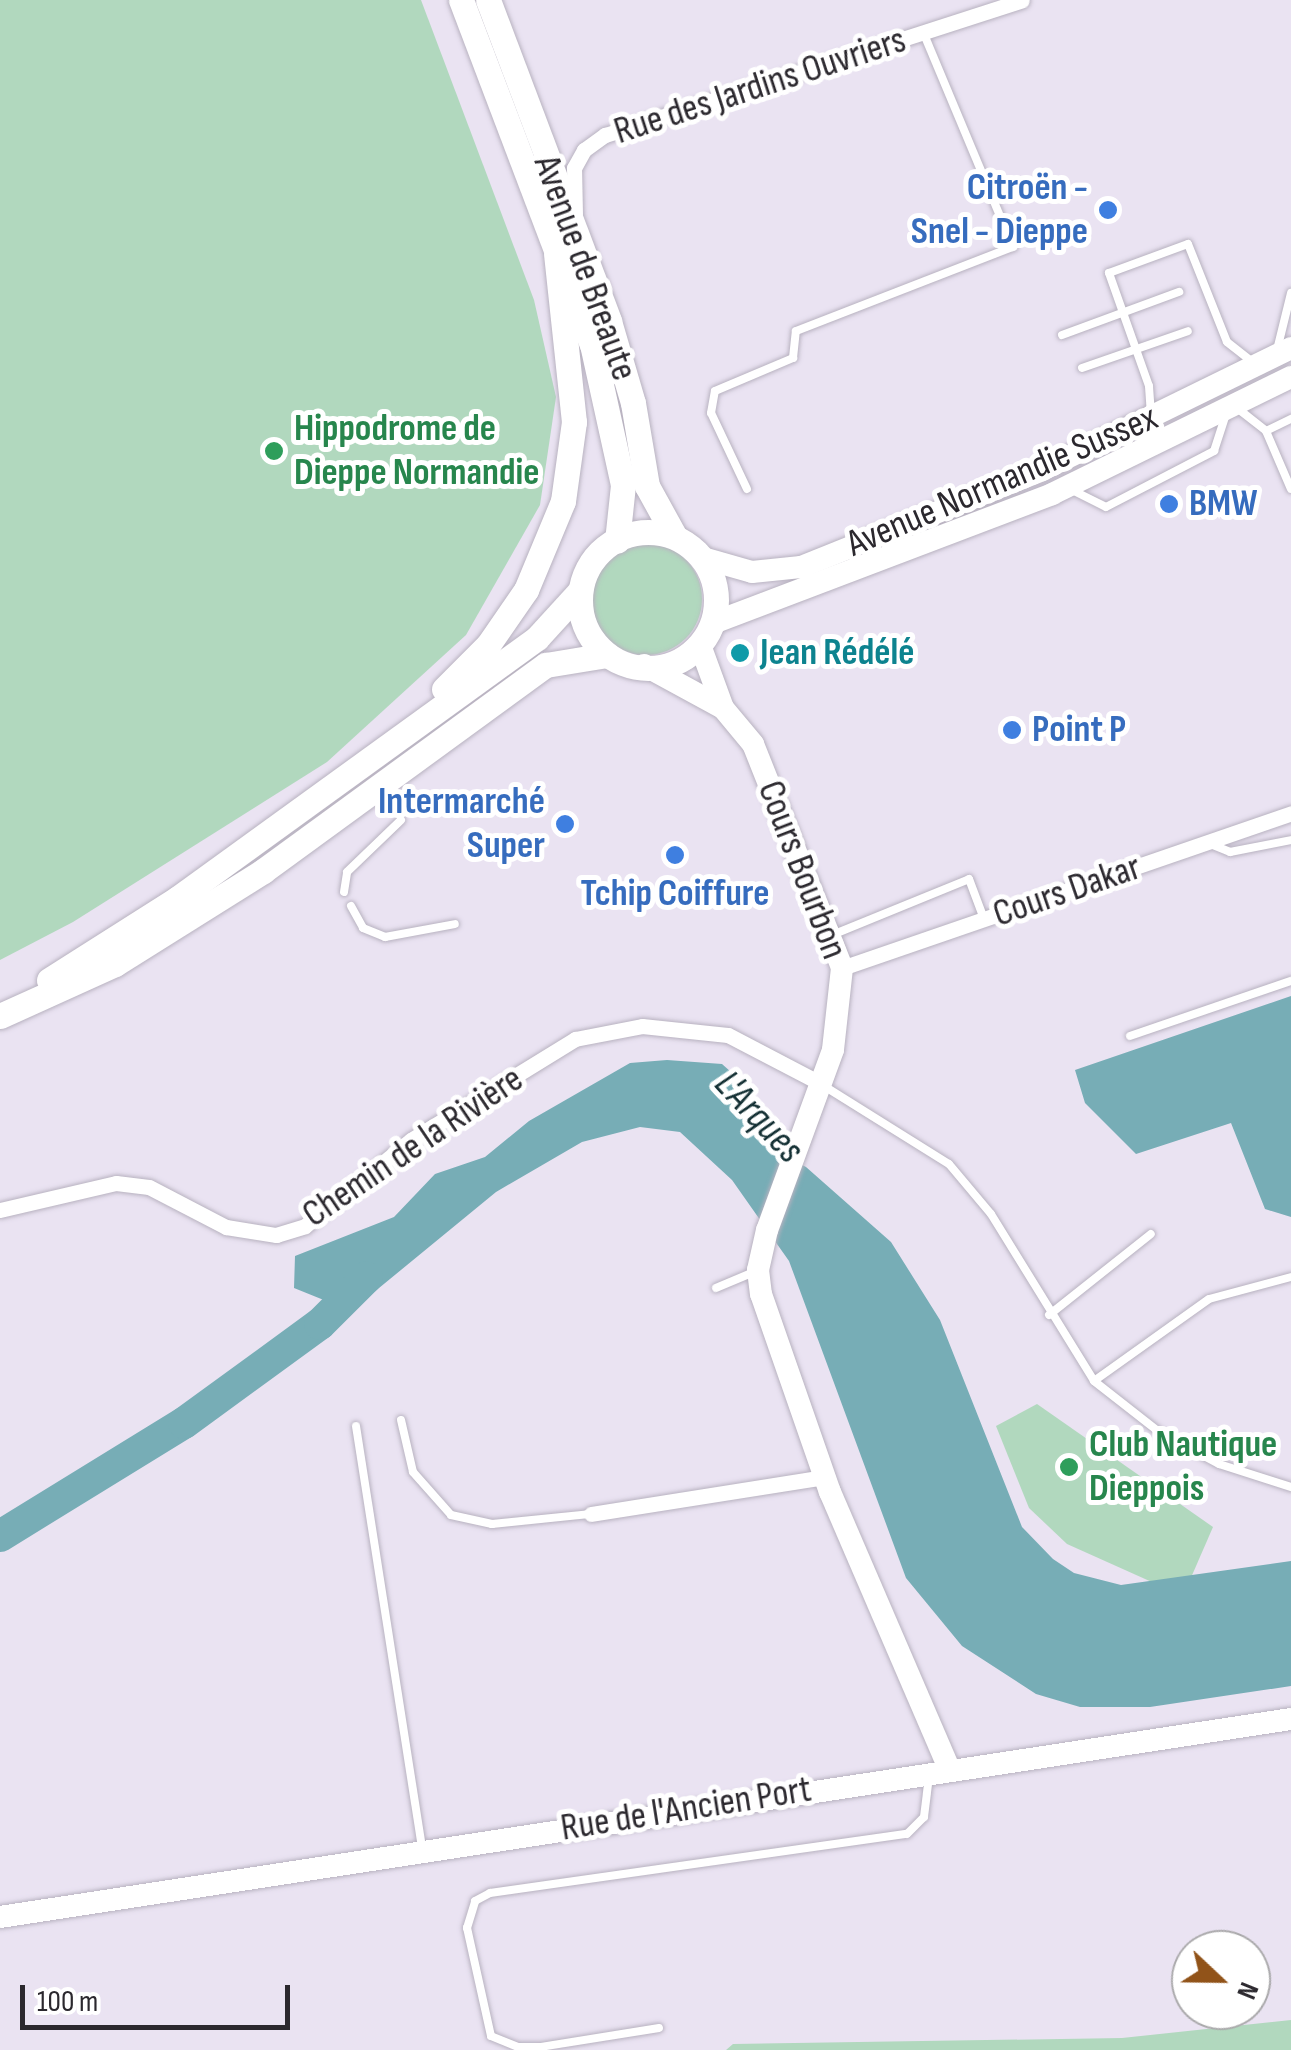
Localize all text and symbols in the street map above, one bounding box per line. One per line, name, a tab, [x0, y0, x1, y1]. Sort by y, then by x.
street label: Rue des Jardins Ouvriers	[609, 17, 911, 155]
street label: Avenue de Breaute	[523, 149, 647, 387]
place label: Citroën - Snel - Dieppe	[911, 165, 1088, 254]
marker: Citroën - Snel - Dieppe	[1097, 199, 1119, 221]
street label: Avenue Normandie Sussex	[840, 395, 1164, 567]
place label: Hippodrome de Dieppe Normandie	[294, 406, 539, 496]
marker: Hippodrome de Dieppe Normandie	[263, 440, 285, 462]
place label: BMW	[1189, 481, 1258, 527]
marker: BMW	[1158, 493, 1180, 515]
place label: Jean Rédélé	[760, 630, 914, 676]
marker: Jean Rédélé	[729, 642, 751, 664]
place label: Point P	[1032, 707, 1126, 753]
marker: Point P	[1001, 719, 1023, 741]
street label: Cours Bourbon	[747, 775, 857, 965]
place label: Intermarché Super	[378, 779, 545, 868]
marker: Intermarché Super	[554, 813, 576, 835]
marker: Tchip Coiffure	[664, 844, 686, 866]
street label: Cours Dakar	[987, 845, 1147, 937]
place label: Tchip Coiffure	[581, 871, 769, 917]
street label: Chemin de la Rivière	[294, 1057, 532, 1237]
water label: L'Arques	[704, 1061, 814, 1173]
place label: Club Nautique Dieppois	[1089, 1422, 1277, 1512]
marker: Club Nautique Dieppois	[1058, 1456, 1080, 1478]
street label: Rue de l'Ancien Port	[558, 1767, 814, 1851]
north arrow	[1171, 1930, 1271, 2030]
scale bar	[25, 1965, 295, 2027]
text: N	[1229, 1978, 1266, 2004]
text: 100 m	[37, 1984, 98, 2020]

